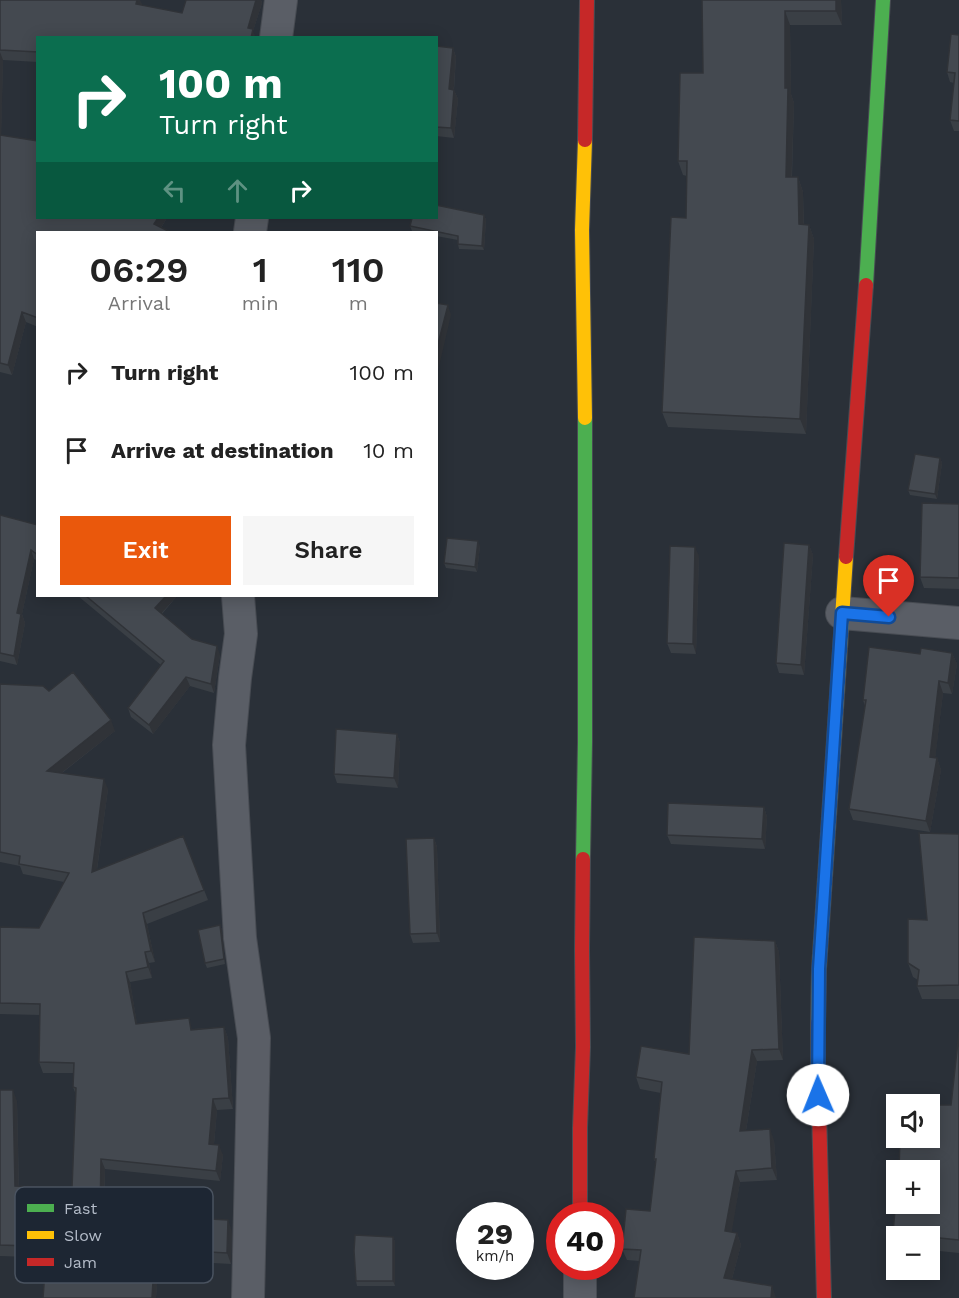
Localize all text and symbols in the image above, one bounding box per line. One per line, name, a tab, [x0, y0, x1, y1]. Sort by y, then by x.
text: 100 m	[159, 59, 283, 108]
icon: right	[60, 60, 138, 138]
text: Turn right	[159, 109, 288, 141]
icon: left	[158, 174, 191, 207]
icon: ahead	[221, 174, 254, 207]
icon: right	[284, 174, 317, 207]
text: 06:29	[89, 249, 189, 291]
text: 1	[253, 249, 268, 291]
text: 110	[332, 249, 385, 291]
text: Arrival	[108, 291, 170, 315]
text: min	[242, 291, 279, 315]
text: m	[349, 291, 368, 315]
icon: right	[60, 356, 93, 389]
text: Turn right	[111, 360, 218, 385]
text: 100 m	[350, 360, 414, 385]
icon: arrive	[60, 434, 93, 467]
text: Arrive at destination	[111, 438, 334, 463]
text: 10 m	[363, 438, 414, 463]
button: Exit	[60, 516, 231, 585]
button: Share	[243, 516, 414, 585]
pin	[863, 555, 914, 617]
icon: arrive	[872, 564, 905, 597]
position arrow	[786, 1063, 850, 1127]
map controls	[886, 1094, 940, 1280]
button: sound	[886, 1094, 940, 1148]
button: +	[886, 1160, 940, 1214]
legend	[15, 1187, 213, 1283]
text: Fast	[64, 1199, 97, 1218]
speed limit sign: 40	[546, 1202, 624, 1280]
text: 29	[477, 1216, 513, 1251]
text: Slow	[64, 1226, 102, 1245]
button: −	[886, 1226, 940, 1280]
text: km/h	[476, 1247, 514, 1265]
text: Jam	[64, 1253, 97, 1272]

